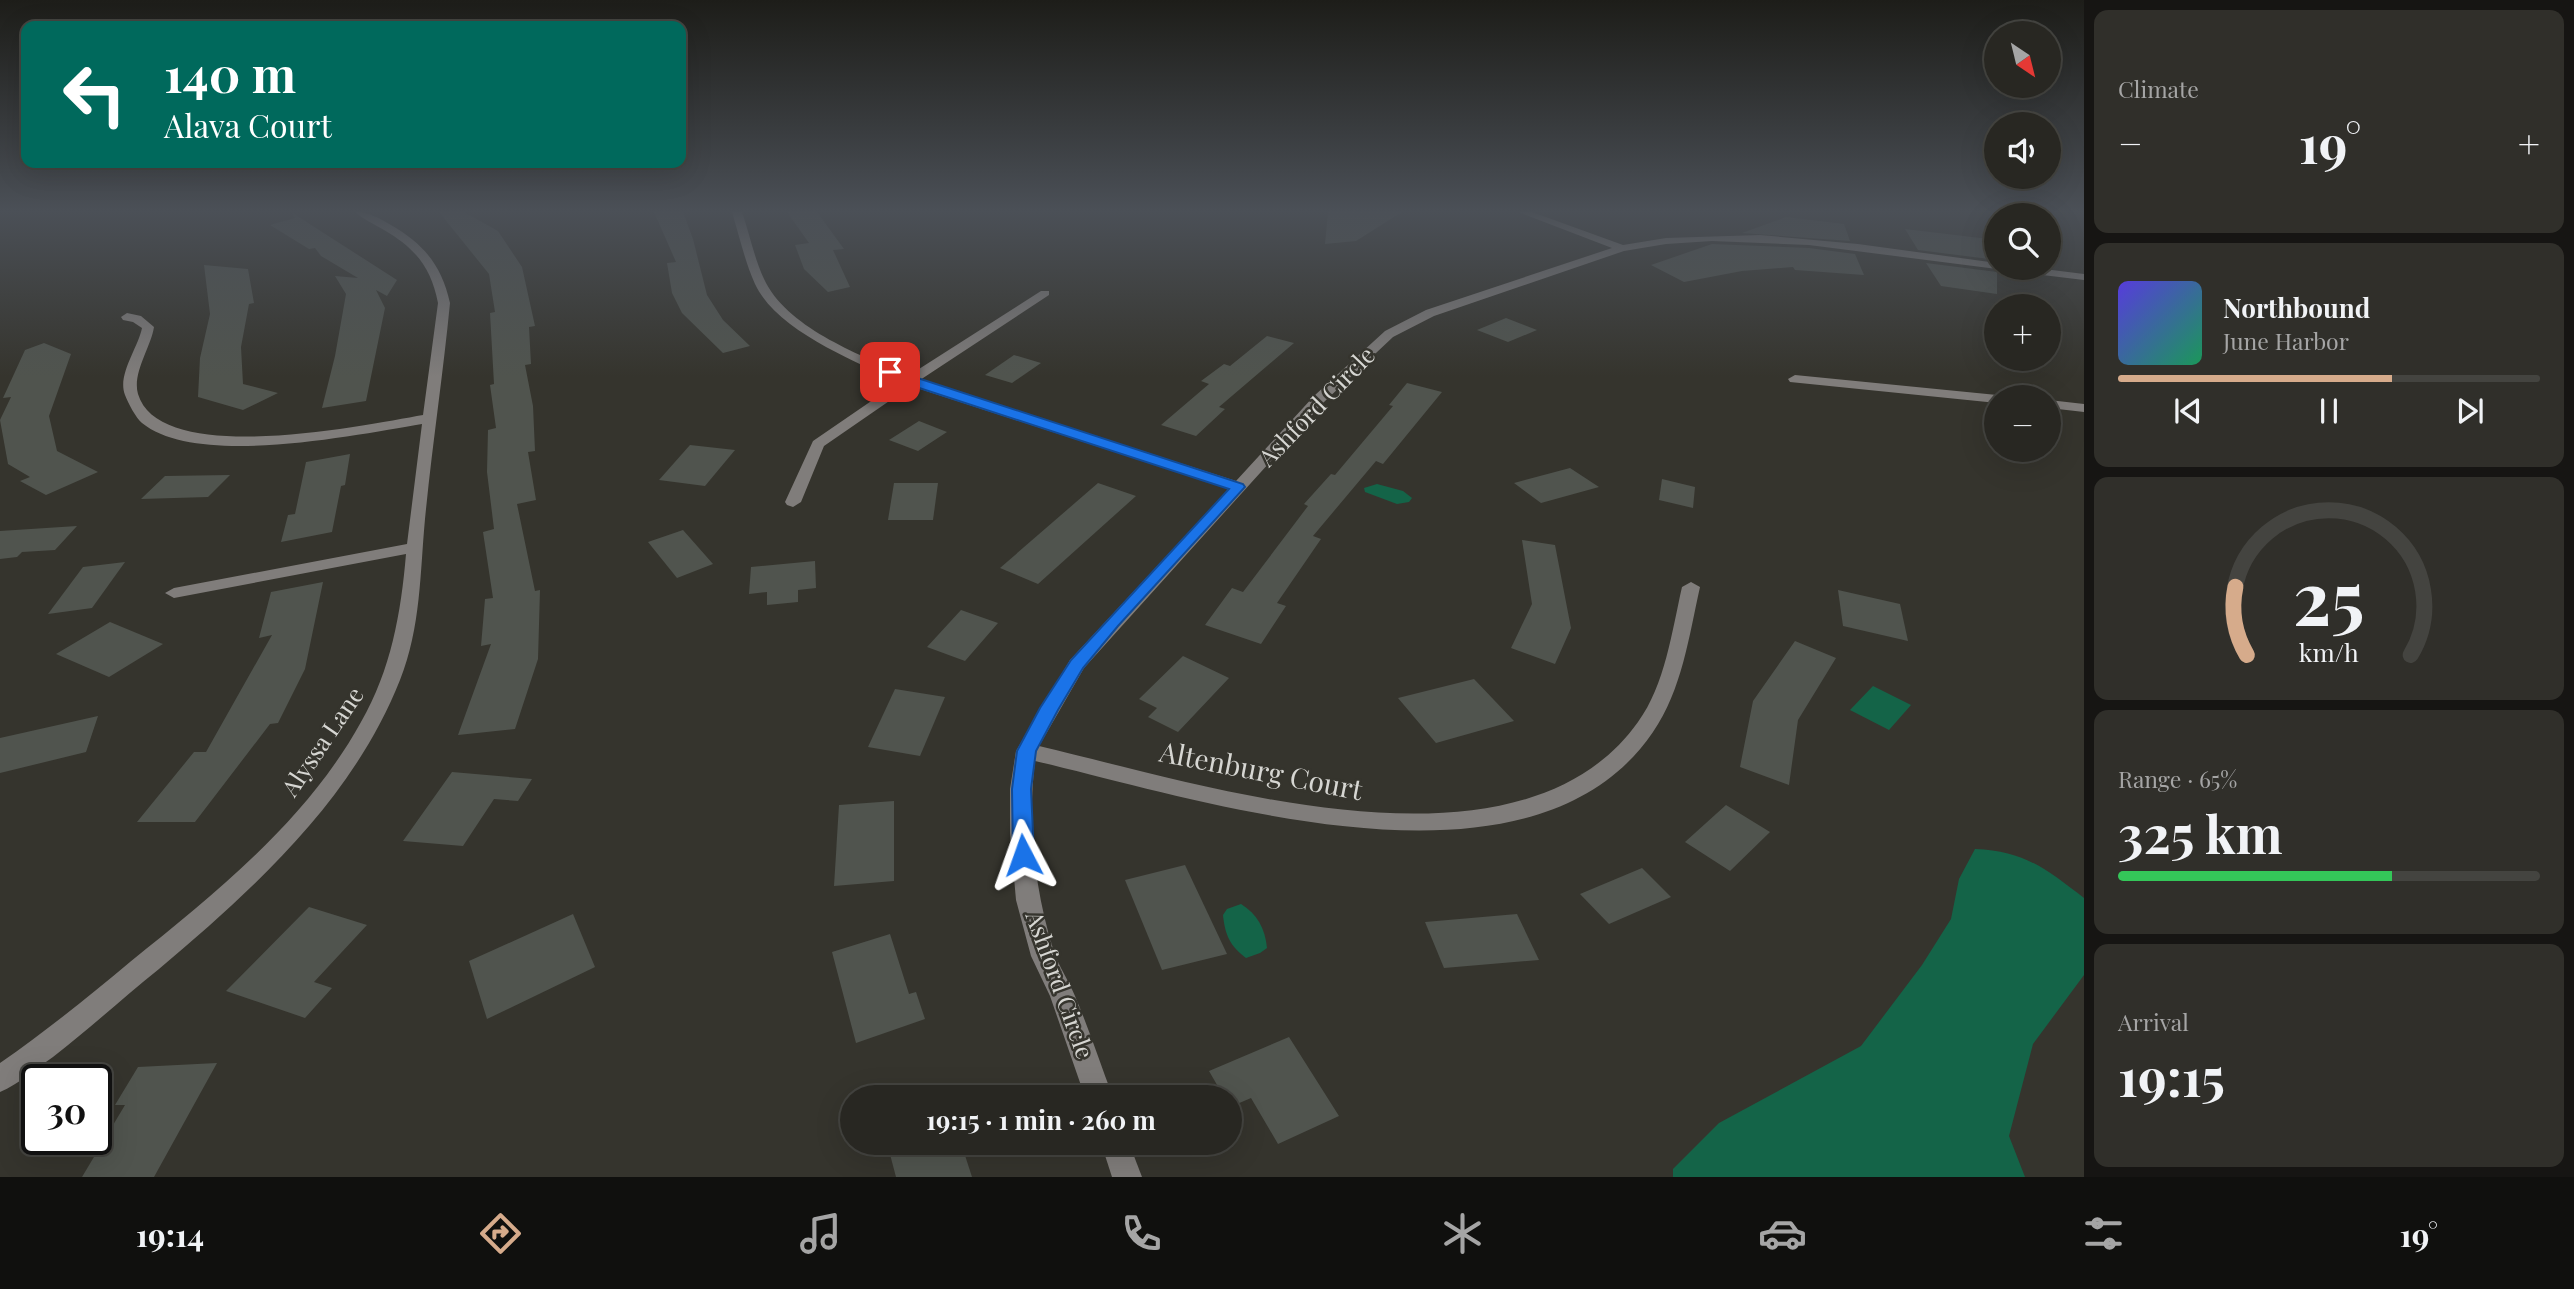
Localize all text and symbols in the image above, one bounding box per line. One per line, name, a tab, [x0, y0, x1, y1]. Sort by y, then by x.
north arrow	[1984, 21, 2062, 98]
map controls	[1984, 21, 2061, 462]
text: 140 m	[164, 40, 296, 105]
icon: left	[49, 49, 140, 140]
text: Climate	[2118, 73, 2199, 104]
text: Alava Court	[164, 103, 332, 146]
text: 19°	[2299, 108, 2362, 177]
button: sound	[1984, 112, 2061, 189]
text: −	[2118, 117, 2143, 168]
text: +	[2518, 117, 2540, 168]
button: search	[1984, 203, 2061, 280]
text: Northbound	[2223, 290, 2370, 325]
button: +	[1984, 294, 2061, 371]
text: June Harbor	[2223, 325, 2349, 356]
street label: Ashford Circle	[1250, 339, 1381, 473]
pin	[860, 342, 920, 402]
icon: arrive	[871, 353, 909, 391]
button: −	[1984, 385, 2061, 462]
icon: previous	[2169, 392, 2207, 430]
icon: pause	[2310, 392, 2348, 430]
icon: next	[2451, 392, 2489, 430]
text: 25	[2293, 546, 2365, 643]
text: km/h	[2299, 634, 2359, 667]
street label: Alyssa Lane	[272, 680, 370, 803]
street label: Altenburg Court	[1156, 732, 1367, 808]
text: Range · 65%	[2118, 763, 2237, 794]
text: 325 km	[2118, 798, 2283, 867]
position arrow	[986, 818, 1060, 892]
street label: Ashford Circle	[1019, 905, 1102, 1063]
text: Arrival	[2118, 1006, 2189, 1037]
text: 19:15	[2118, 1041, 2225, 1110]
speed limit sign: 30	[21, 1064, 112, 1155]
text: 19:15 · 1 min · 260 m	[926, 1102, 1156, 1137]
icon: directions	[476, 1209, 525, 1258]
icon: music	[796, 1209, 845, 1258]
icon: phone	[1117, 1209, 1166, 1258]
icon: climate	[1438, 1209, 1487, 1258]
icon: car	[1758, 1209, 1807, 1258]
icon: filters	[2079, 1209, 2128, 1258]
text: 19:14	[136, 1212, 204, 1255]
text: 19°	[2399, 1212, 2438, 1255]

